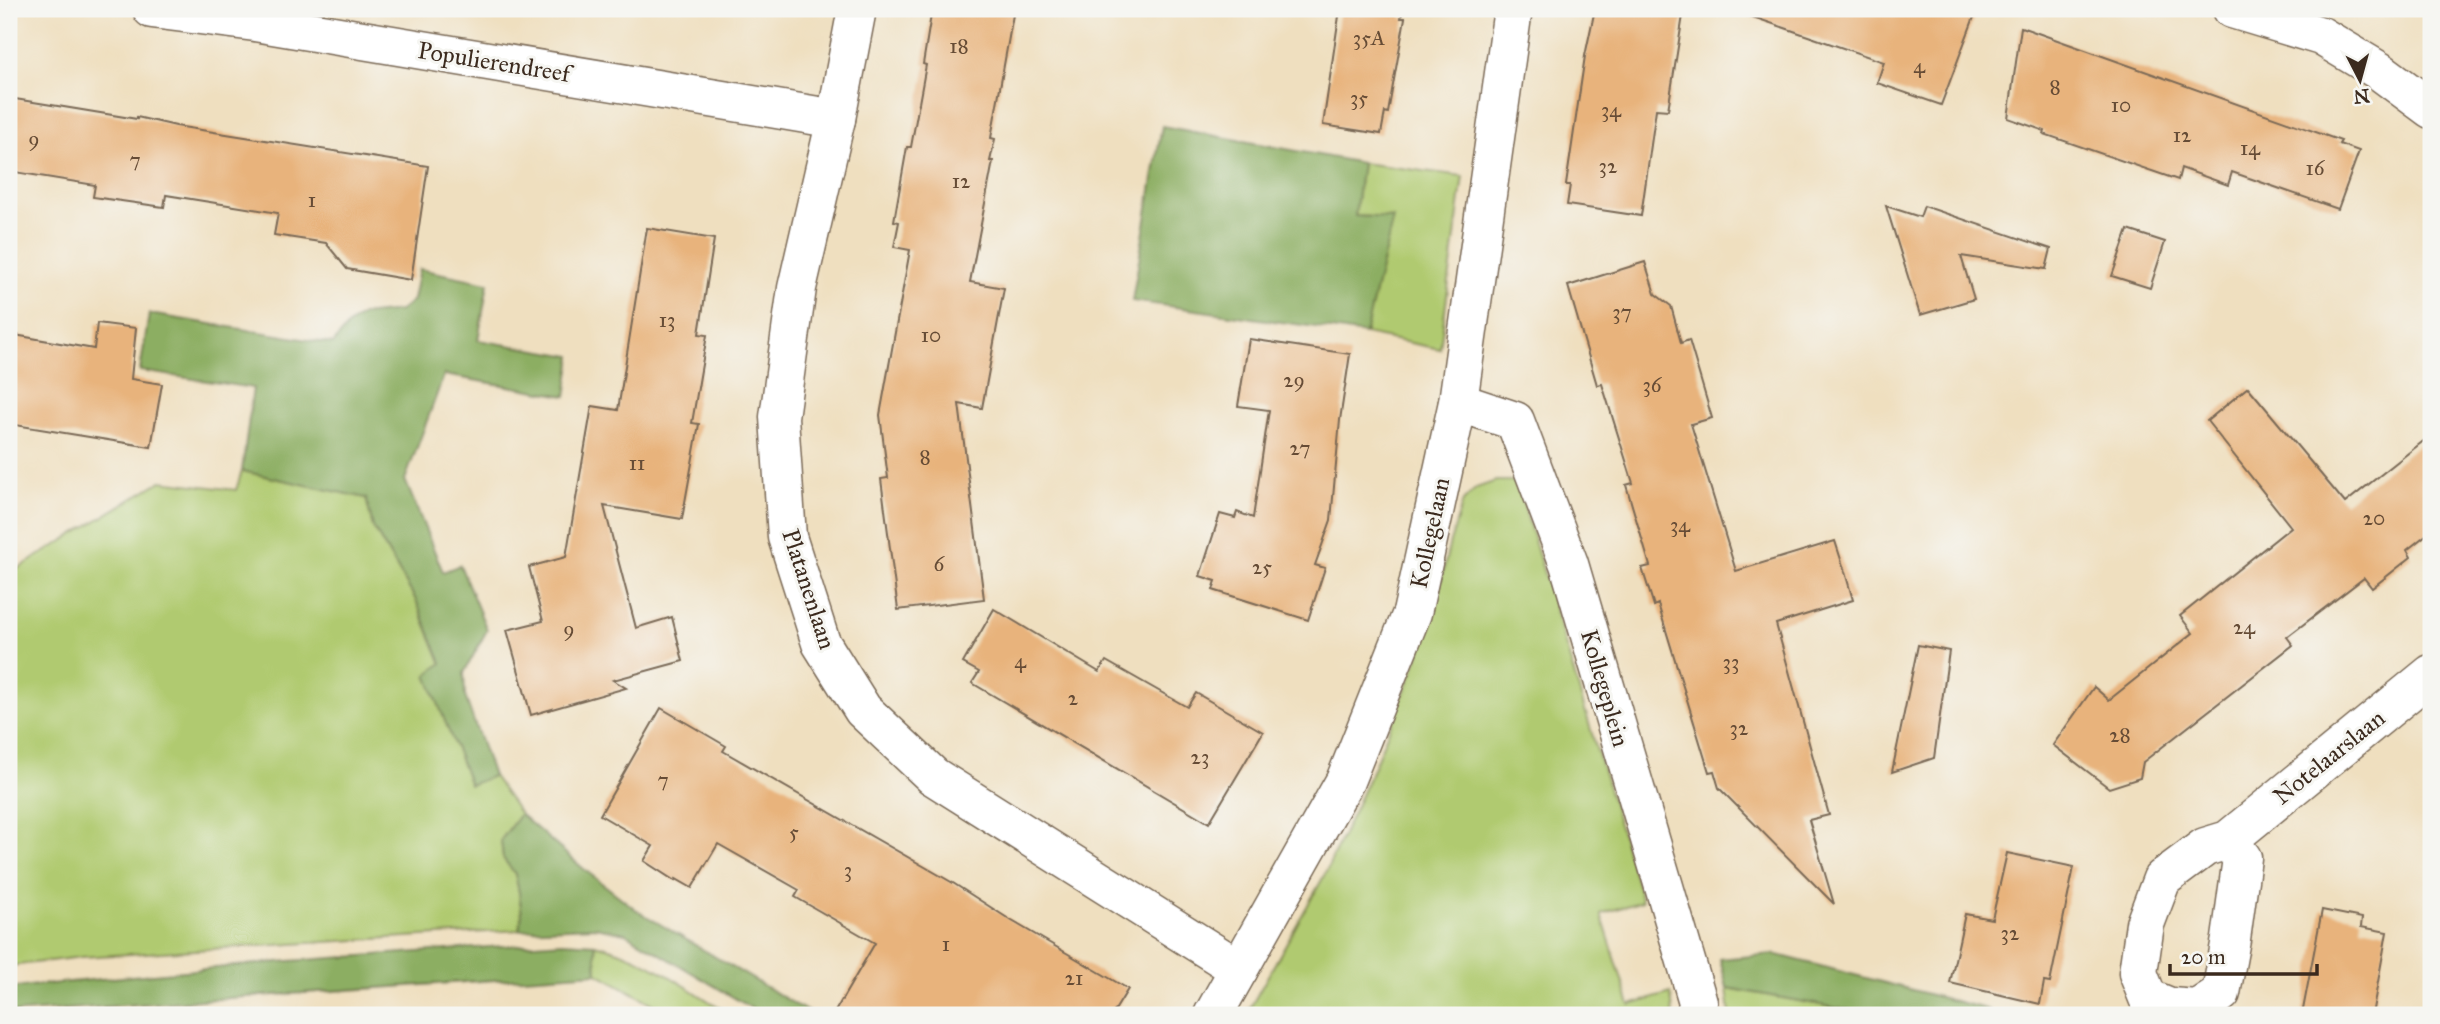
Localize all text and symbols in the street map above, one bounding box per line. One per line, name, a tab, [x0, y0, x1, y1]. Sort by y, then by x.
house number: 35A	[1353, 25, 1385, 51]
house number: 18	[949, 33, 969, 59]
street label: Populierendreef	[416, 35, 576, 89]
north arrow	[2324, 46, 2394, 116]
house number: 4	[1913, 53, 1926, 79]
house number: 8	[2049, 74, 2061, 100]
text: N	[2353, 84, 2371, 109]
house number: 35	[1350, 85, 1368, 111]
house number: 10	[2111, 92, 2131, 118]
house number: 34	[1601, 97, 1622, 123]
house number: 12	[2173, 122, 2192, 148]
house number: 9	[28, 126, 40, 152]
house number: 14	[2240, 135, 2261, 161]
house number: 7	[129, 147, 141, 173]
house number: 32	[1599, 153, 1618, 179]
house number: 16	[2305, 155, 2326, 181]
house number: 12	[952, 168, 971, 194]
house number: 1	[308, 187, 316, 213]
house number: 37	[1612, 299, 1632, 325]
house number: 13	[659, 307, 675, 333]
house number: 10	[921, 322, 941, 348]
house number: 29	[1283, 367, 1305, 393]
house number: 36	[1642, 372, 1663, 398]
house number: 27	[1290, 435, 1311, 461]
house number: 8	[919, 444, 931, 470]
house number: 11	[629, 450, 645, 476]
street label: Kollegelaan	[1404, 475, 1456, 591]
house number: 20	[2363, 505, 2385, 531]
house number: 34	[1670, 512, 1691, 538]
street label: Platanenlaan	[775, 525, 843, 653]
house number: 6	[934, 551, 946, 577]
house number: 25	[1252, 554, 1272, 580]
house number: 24	[2233, 614, 2256, 640]
house number: 9	[563, 616, 575, 642]
street label: Kollegeplein	[1574, 626, 1636, 750]
house number: 4	[1014, 648, 1027, 674]
house number: 33	[1723, 649, 1739, 675]
house number: 2	[1068, 685, 1079, 711]
street label: Notelaarslaan	[2267, 703, 2391, 811]
house number: 32	[1730, 715, 1749, 741]
house number: 28	[2109, 722, 2131, 748]
house number: 23	[1191, 744, 1209, 770]
house number: 7	[657, 767, 669, 793]
house number: 5	[789, 819, 799, 845]
house number: 3	[844, 857, 852, 883]
house number: 32	[2001, 920, 2020, 946]
house number: 1	[942, 931, 950, 957]
scale bar	[2170, 933, 2318, 977]
text: 20 m	[2181, 944, 2226, 970]
house number: 21	[1065, 965, 1083, 991]

